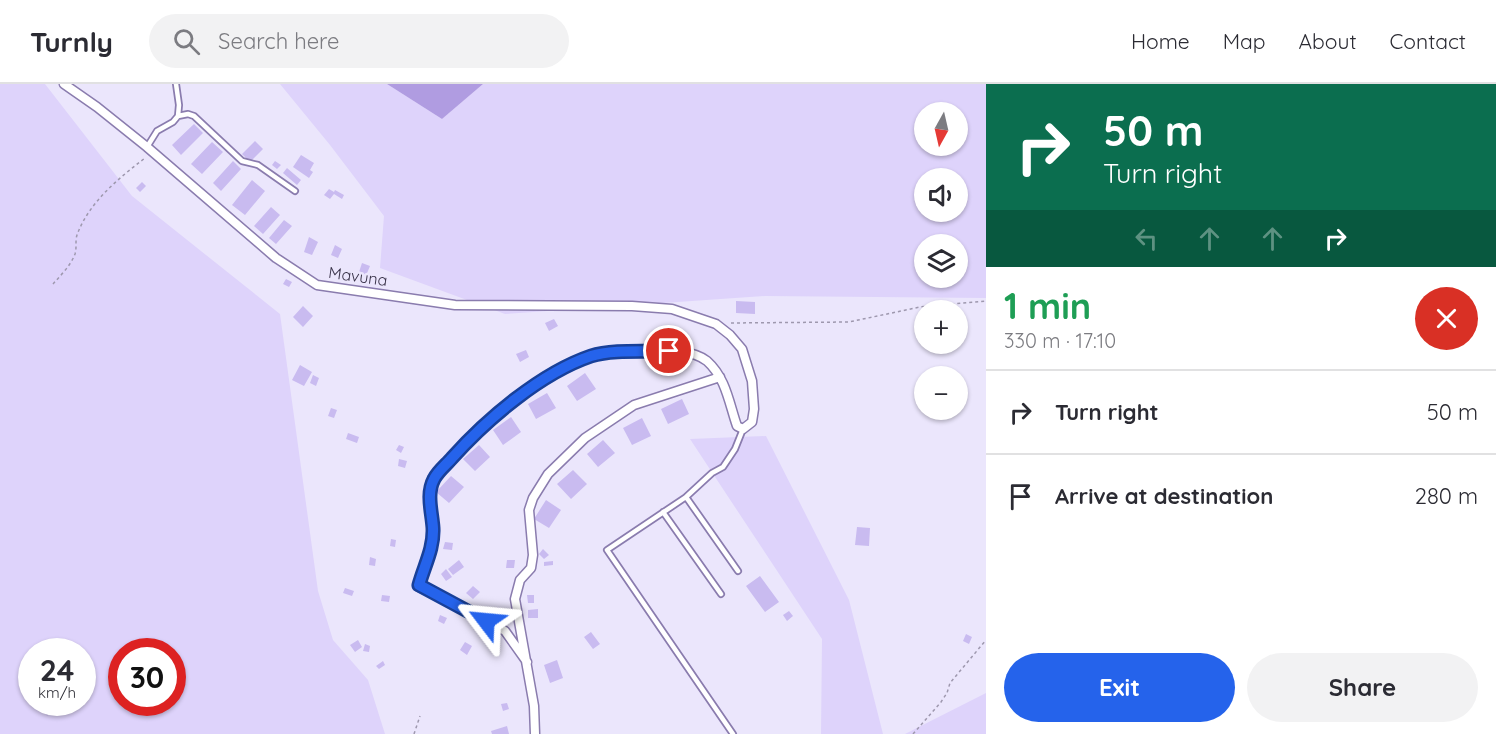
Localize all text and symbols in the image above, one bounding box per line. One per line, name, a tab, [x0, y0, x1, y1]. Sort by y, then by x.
search box	[149, 14, 569, 68]
text: Turnly	[30, 24, 113, 59]
icon: search	[170, 25, 203, 58]
text: Search here	[218, 27, 339, 55]
text: Home	[1131, 28, 1190, 54]
text: Map	[1223, 28, 1266, 54]
text: About	[1299, 28, 1357, 54]
text: Contact	[1390, 28, 1466, 54]
north arrow	[914, 102, 968, 156]
map controls	[914, 102, 968, 420]
text: 50 m	[1103, 104, 1203, 157]
icon: right	[1004, 108, 1082, 186]
text: Turn right	[1103, 156, 1222, 190]
button: sound	[914, 168, 968, 222]
icon: left	[1130, 222, 1163, 255]
icon: ahead	[1193, 222, 1226, 255]
icon: ahead	[1256, 222, 1289, 255]
icon: right	[1319, 222, 1352, 255]
button: layers	[914, 234, 968, 288]
street label: Mavuna	[327, 262, 389, 290]
text: 1 min	[1004, 283, 1091, 328]
button: close	[1415, 287, 1478, 350]
button: +	[914, 300, 968, 354]
pin	[643, 325, 694, 376]
text: 330 m · 17:10	[1004, 328, 1116, 353]
icon: arrive	[652, 334, 685, 367]
button: −	[914, 366, 968, 420]
icon: right	[1004, 396, 1037, 429]
text: Turn right	[1055, 398, 1159, 426]
text: 50 m	[1427, 398, 1478, 426]
icon: arrive	[1004, 480, 1037, 513]
text: Arrive at destination	[1055, 482, 1273, 510]
text: 280 m	[1415, 482, 1478, 510]
position arrow	[454, 589, 518, 653]
speed limit sign: 30	[108, 638, 186, 716]
text: 24	[40, 651, 74, 689]
button: Exit	[1004, 653, 1235, 722]
button: Share	[1247, 653, 1478, 722]
text: km/h	[38, 683, 76, 702]

